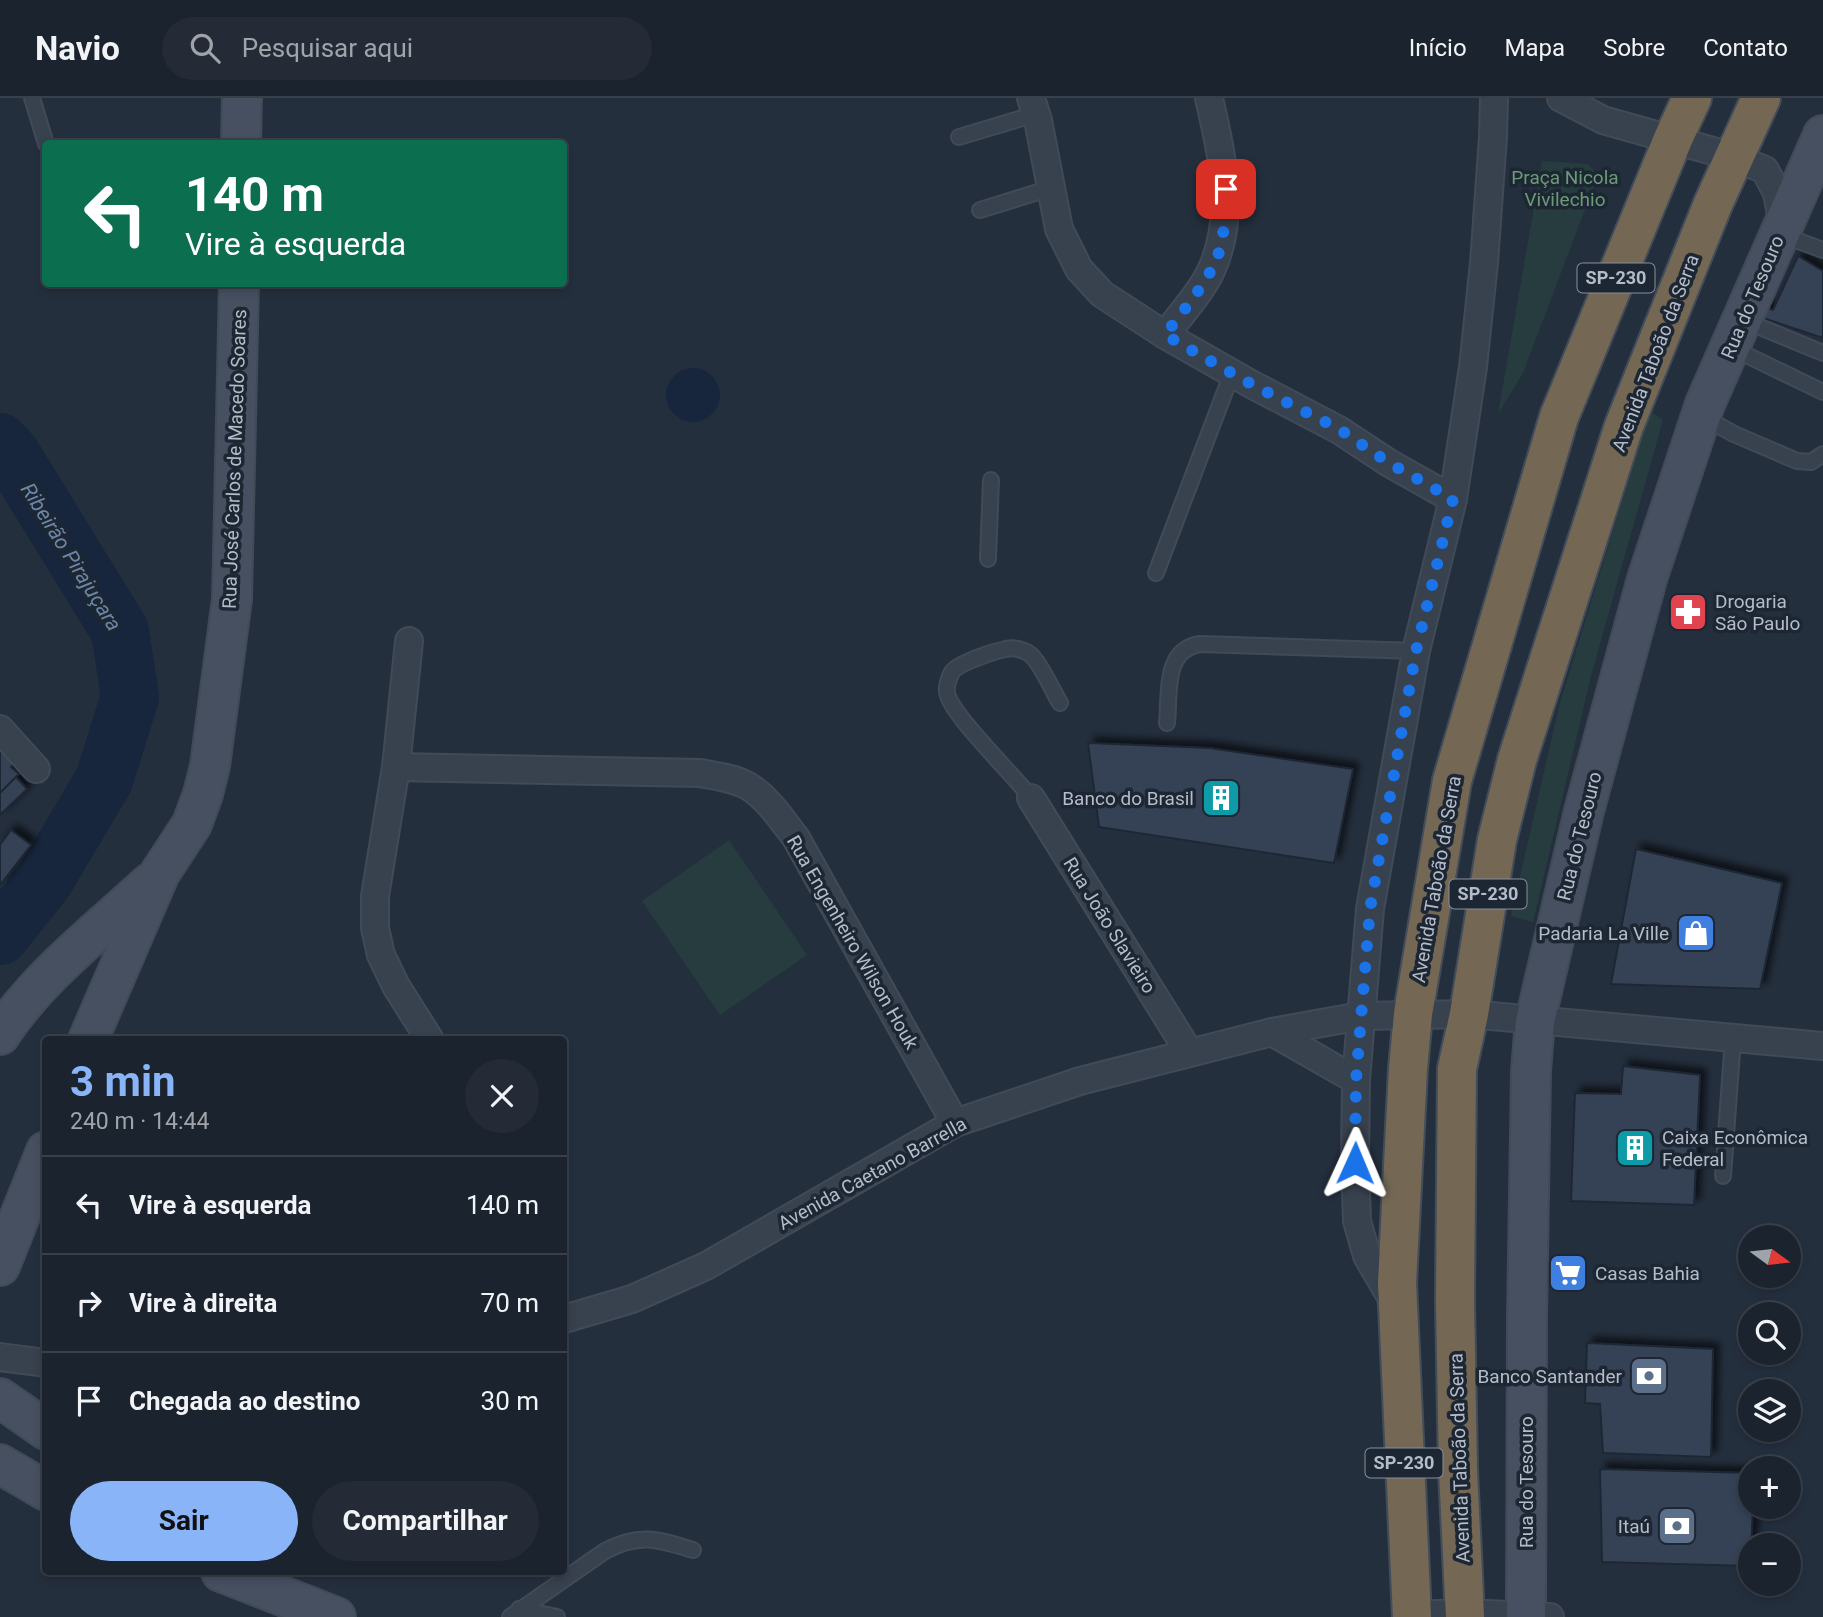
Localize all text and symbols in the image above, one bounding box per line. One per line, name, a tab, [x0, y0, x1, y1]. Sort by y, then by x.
search box	[162, 17, 652, 80]
text: Navio	[35, 29, 120, 68]
icon: search	[186, 29, 224, 67]
text: Pesquisar aqui	[242, 33, 413, 63]
text: Início	[1409, 34, 1467, 62]
text: Mapa	[1505, 34, 1565, 62]
text: Sobre	[1603, 34, 1665, 62]
text: Contato	[1703, 34, 1788, 62]
pin	[1196, 159, 1256, 219]
text: 140 m	[185, 166, 324, 223]
park label: Praça Nicola Vivilechio	[1511, 166, 1619, 211]
icon: left	[70, 168, 161, 259]
icon: arrive	[1207, 170, 1245, 208]
text: Vire à esquerda	[185, 225, 406, 263]
street label: Rua do Tesouro	[1716, 232, 1789, 362]
street label: Avenida Taboão da Serra	[1607, 251, 1704, 455]
road number: SP-230	[1578, 264, 1654, 293]
street label: Rua José Carlos de Macedo Soares	[218, 309, 251, 609]
water label: Ribeirão Pirajuçara	[16, 479, 126, 635]
place label: Drogaria São Paulo	[1715, 590, 1800, 635]
pharmacy icon: Drogaria São Paulo	[1667, 591, 1709, 633]
street label: Rua do Tesouro	[1552, 769, 1607, 903]
street label: Avenida Taboão da Serra	[1407, 774, 1466, 984]
building icon: Banco do Brasil	[1200, 777, 1242, 819]
place label: Banco do Brasil	[1062, 787, 1194, 810]
street label: Rua Engenheiro Wilson Houk	[782, 831, 923, 1054]
street label: Rua João Slavieiro	[1058, 853, 1161, 998]
road number: SP-230	[1450, 880, 1526, 908]
shop icon: Padaria La Ville	[1675, 912, 1717, 954]
place label: Padaria La Ville	[1538, 922, 1669, 945]
text: 3 min	[70, 1057, 176, 1106]
button: close	[465, 1059, 539, 1133]
text: 240 m · 14:44	[70, 1108, 209, 1135]
street label: Avenida Caetano Barrella	[774, 1112, 970, 1235]
position arrow	[1318, 1126, 1392, 1200]
place label: Caixa Econômica Federal	[1662, 1126, 1808, 1171]
building icon: Caixa Econômica Federal	[1614, 1127, 1656, 1169]
icon: left	[70, 1186, 108, 1224]
text: Vire à esquerda	[129, 1190, 312, 1220]
text: 140 m	[466, 1190, 539, 1220]
north arrow	[1738, 1225, 1801, 1288]
map controls	[1738, 1225, 1801, 1596]
supermarket icon: Casas Bahia	[1547, 1252, 1589, 1294]
place label: Casas Bahia	[1595, 1262, 1700, 1285]
icon: right	[70, 1284, 108, 1322]
text: Vire à direita	[129, 1288, 277, 1318]
text: 70 m	[481, 1288, 539, 1318]
button: search	[1738, 1302, 1801, 1365]
street label: Avenida Taboão da Serra	[1444, 1353, 1475, 1563]
bank icon: Banco Santander	[1628, 1355, 1670, 1397]
place label: Banco Santander	[1477, 1365, 1623, 1388]
button: layers	[1738, 1379, 1801, 1442]
icon: arrive	[70, 1382, 108, 1420]
text: Chegada ao destino	[129, 1386, 360, 1416]
text: 30 m	[481, 1386, 539, 1416]
street label: Rua do Tesouro	[1515, 1416, 1538, 1548]
road number: SP-230	[1366, 1448, 1442, 1478]
button: +	[1738, 1456, 1801, 1519]
button: Sair	[70, 1481, 298, 1561]
button: Compartilhar	[312, 1481, 539, 1561]
bank icon: Itaú	[1656, 1505, 1698, 1547]
place label: Itaú	[1618, 1515, 1650, 1538]
button: −	[1738, 1533, 1801, 1596]

